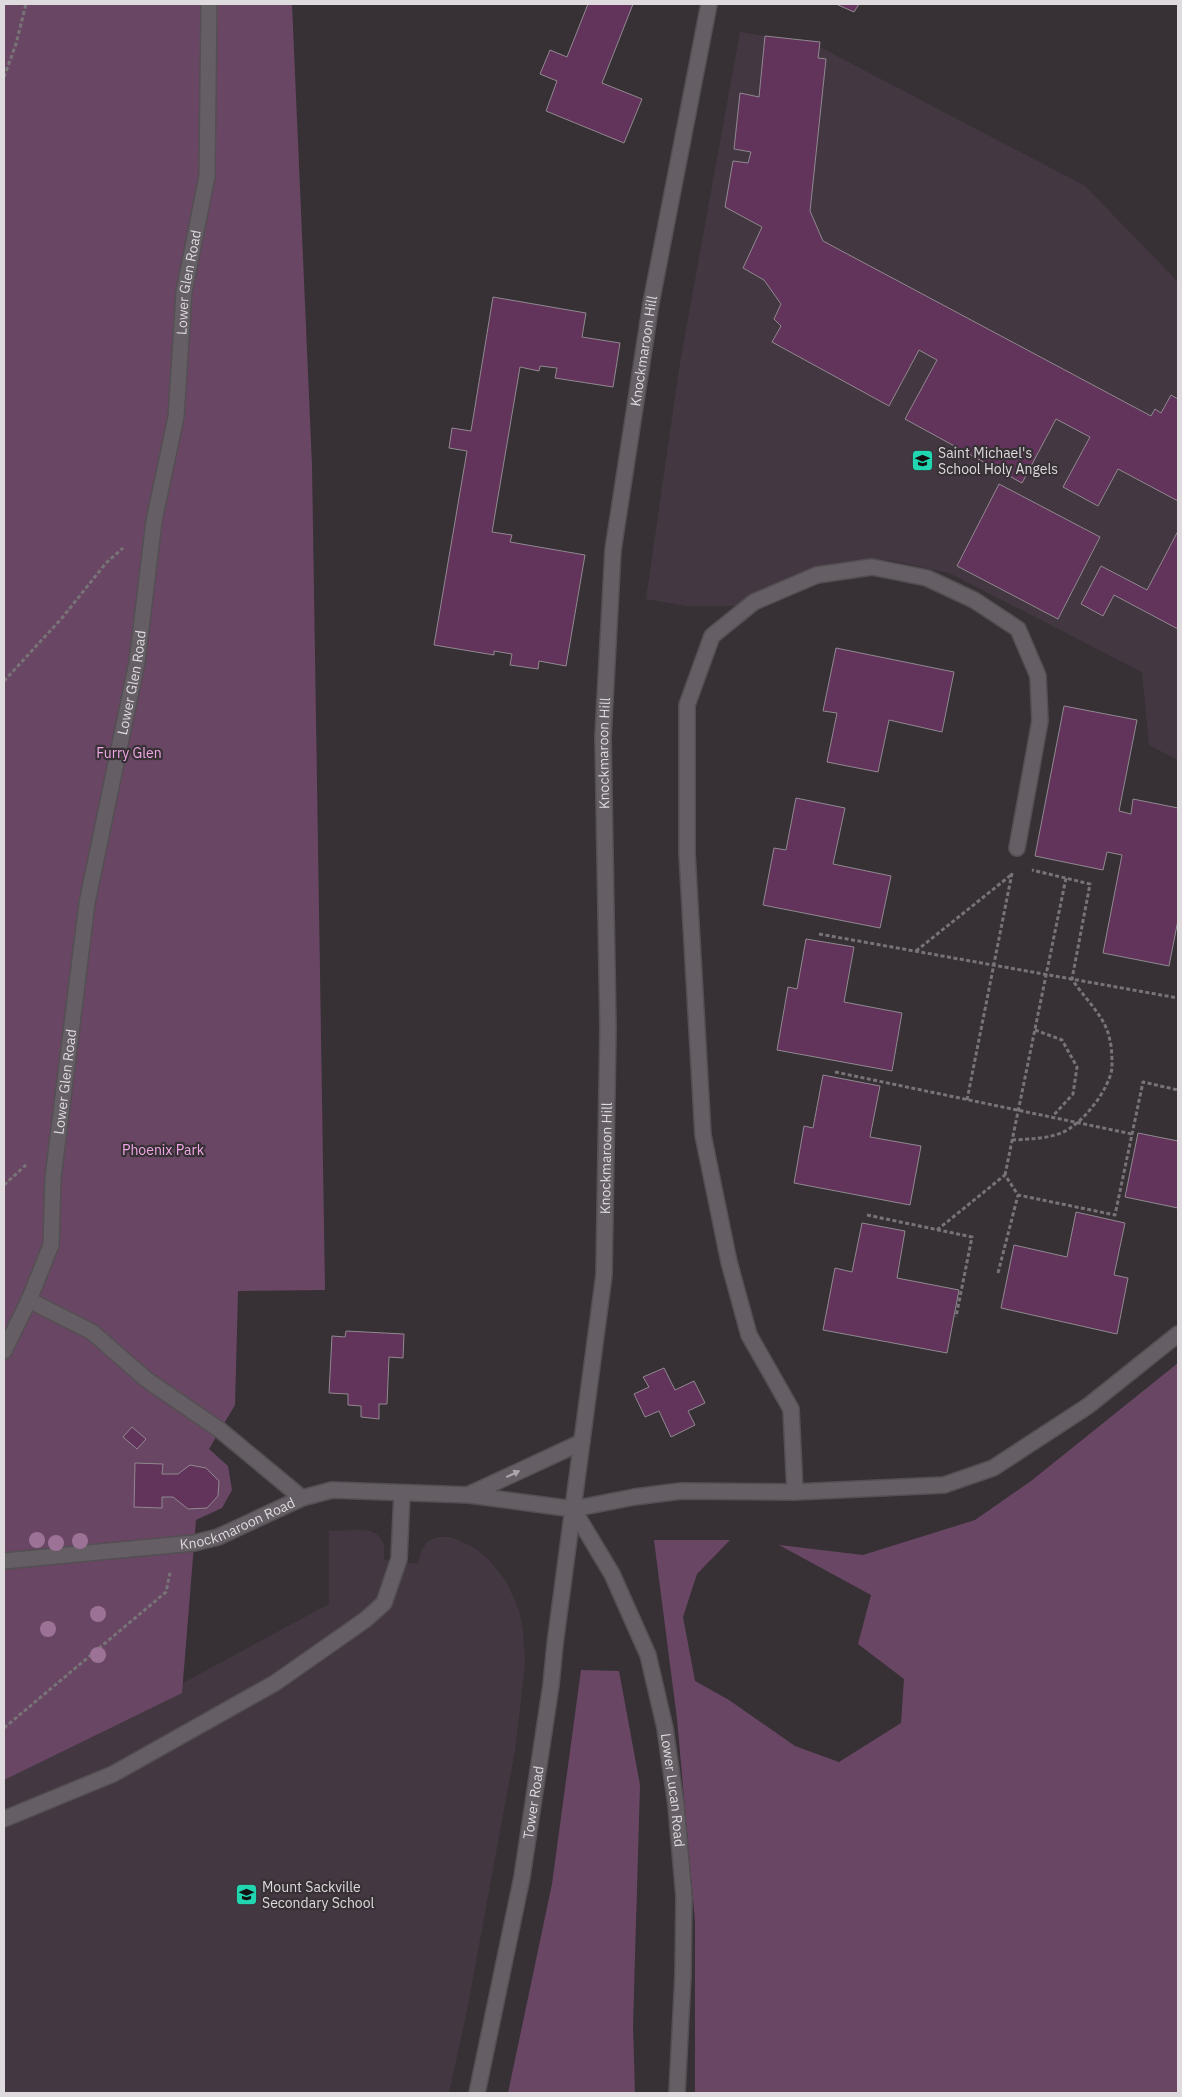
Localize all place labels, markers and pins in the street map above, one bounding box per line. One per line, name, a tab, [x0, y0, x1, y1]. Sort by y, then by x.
place label: Saint Michael's School Holy Angels	[938, 444, 1058, 478]
school or university icon: Saint Michael's School Holy Angels	[910, 449, 934, 473]
place label: Mount Sackville Secondary School	[262, 1878, 375, 1912]
school or university icon: Mount Sackville Secondary School	[234, 1883, 258, 1907]

